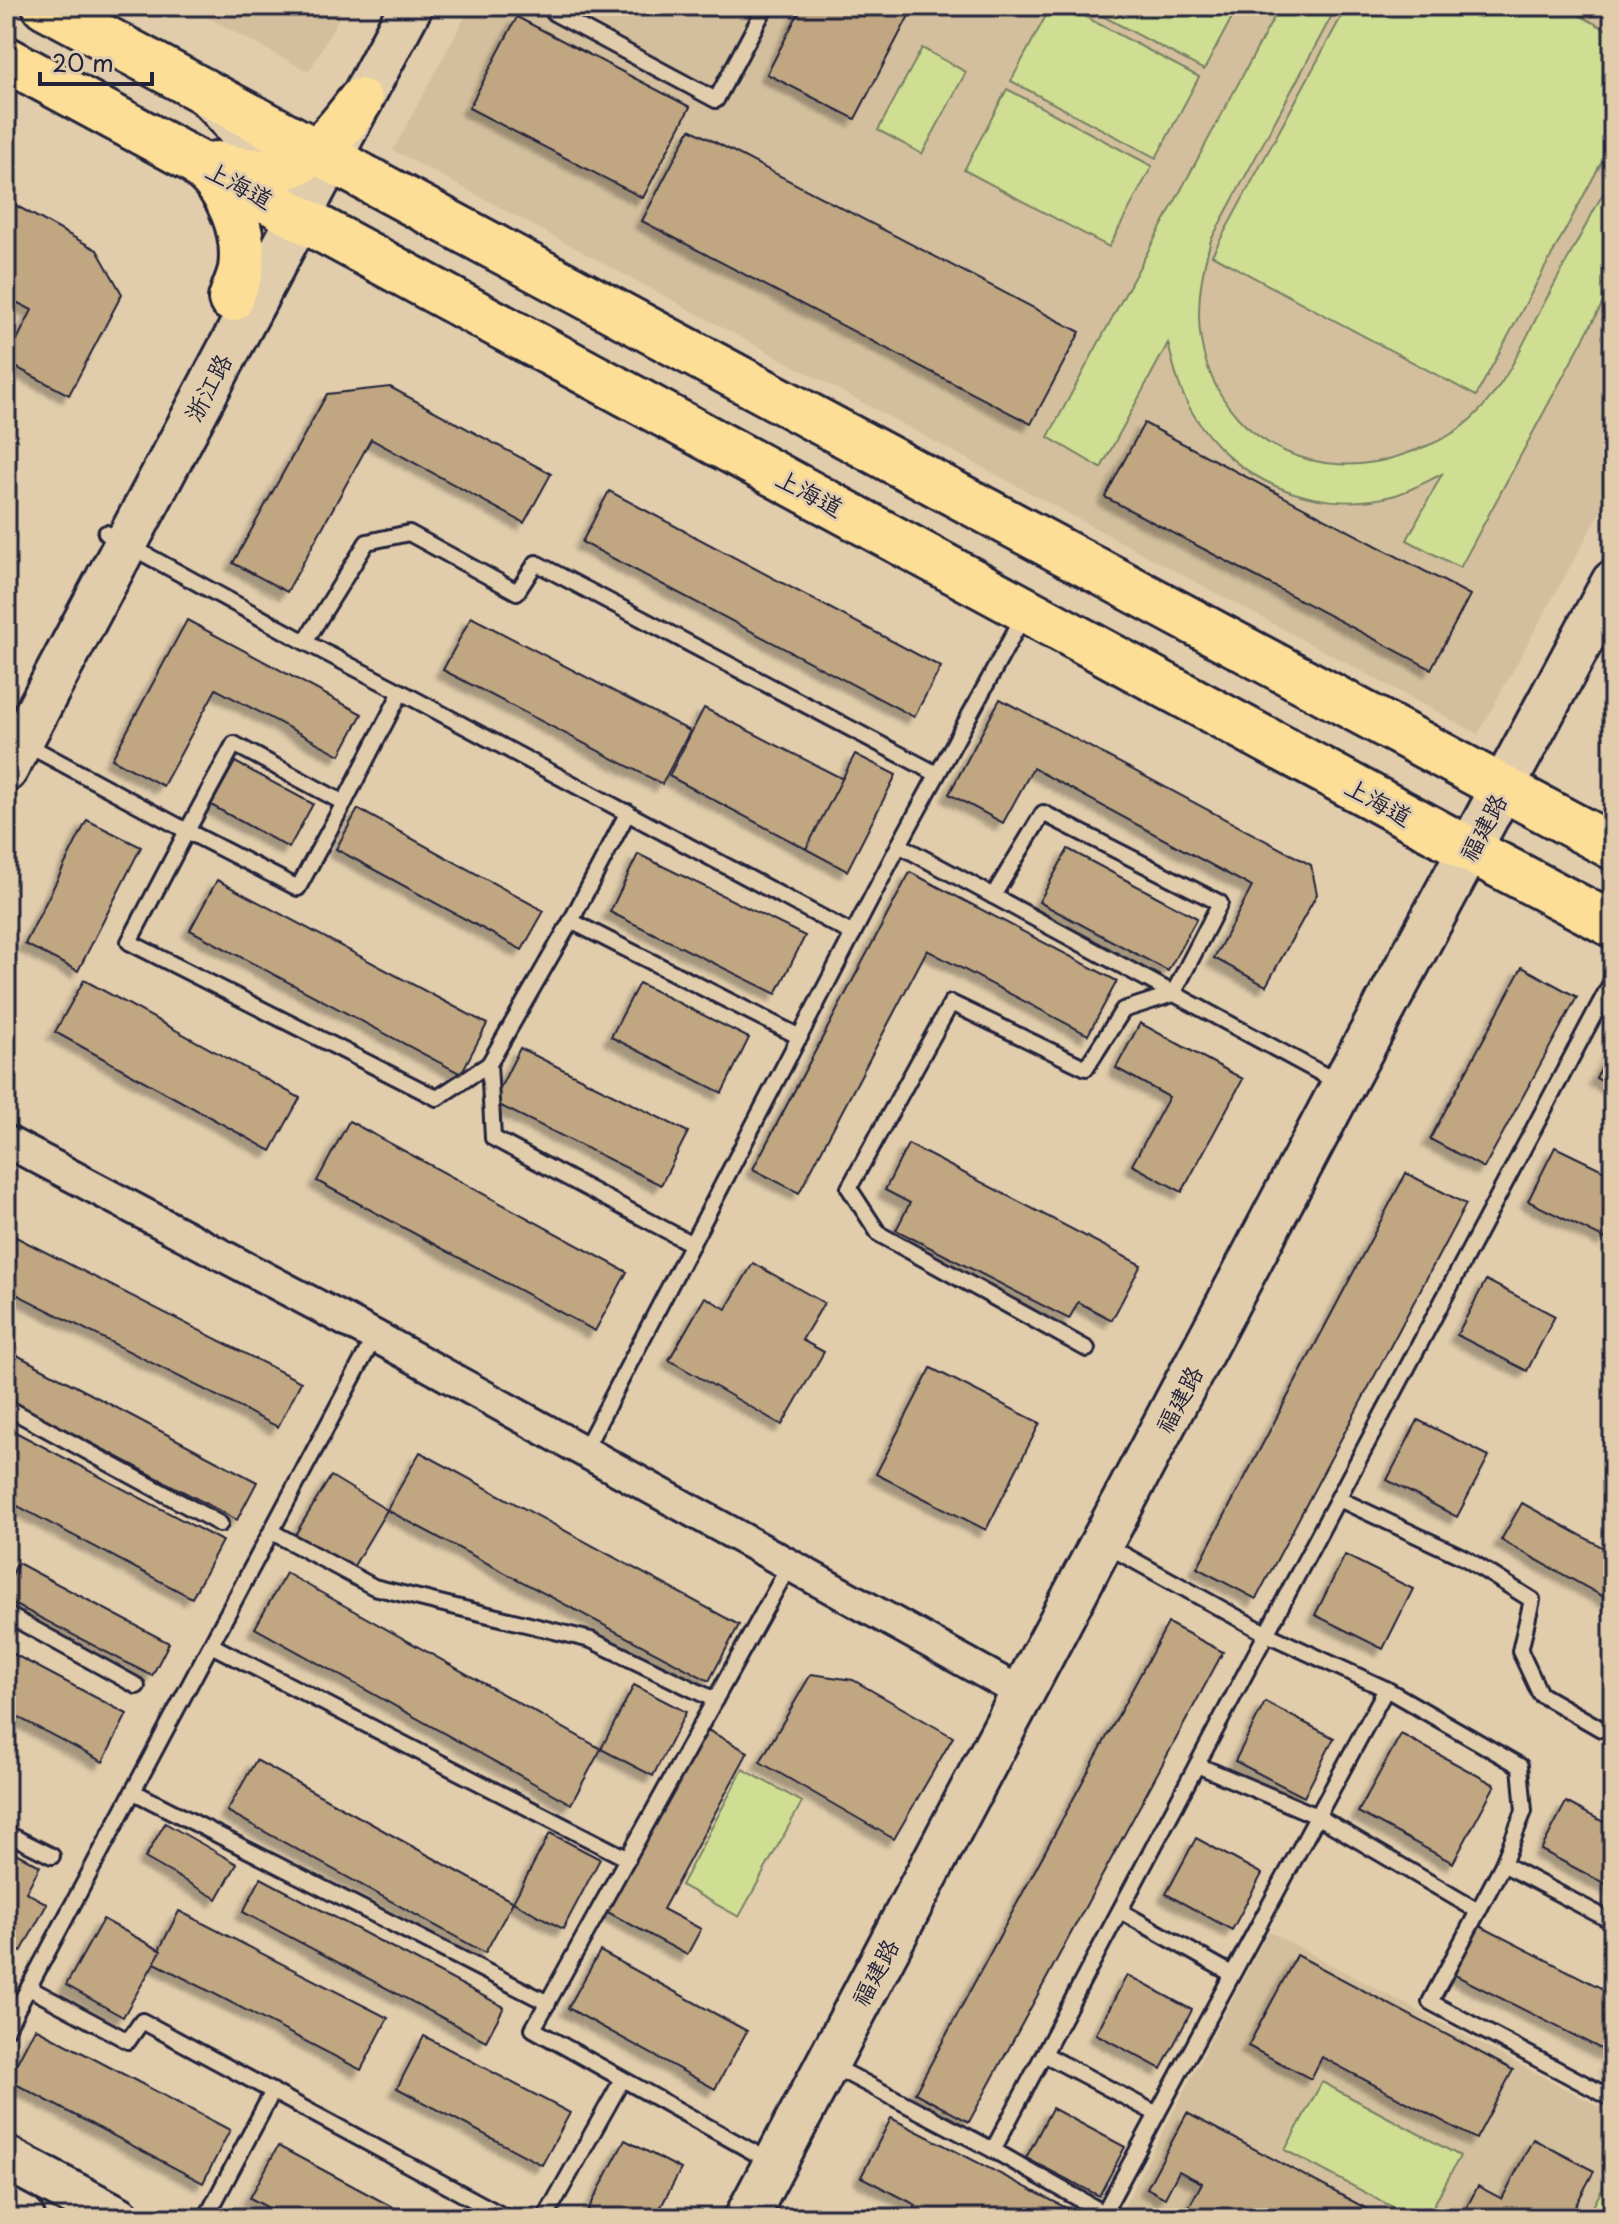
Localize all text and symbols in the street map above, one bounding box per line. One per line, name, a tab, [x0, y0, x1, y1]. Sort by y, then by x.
scale bar	[40, 36, 152, 86]
text: 20 m	[52, 44, 114, 80]
street label: 上海道	[200, 151, 280, 217]
street label: 浙江路	[174, 347, 240, 427]
street label: 上海道	[770, 459, 850, 525]
street label: 上海道	[1339, 768, 1419, 834]
street label: 福建路	[1449, 787, 1515, 867]
street label: 福建路	[1145, 1359, 1211, 1439]
street label: 福建路	[841, 1932, 907, 2012]

